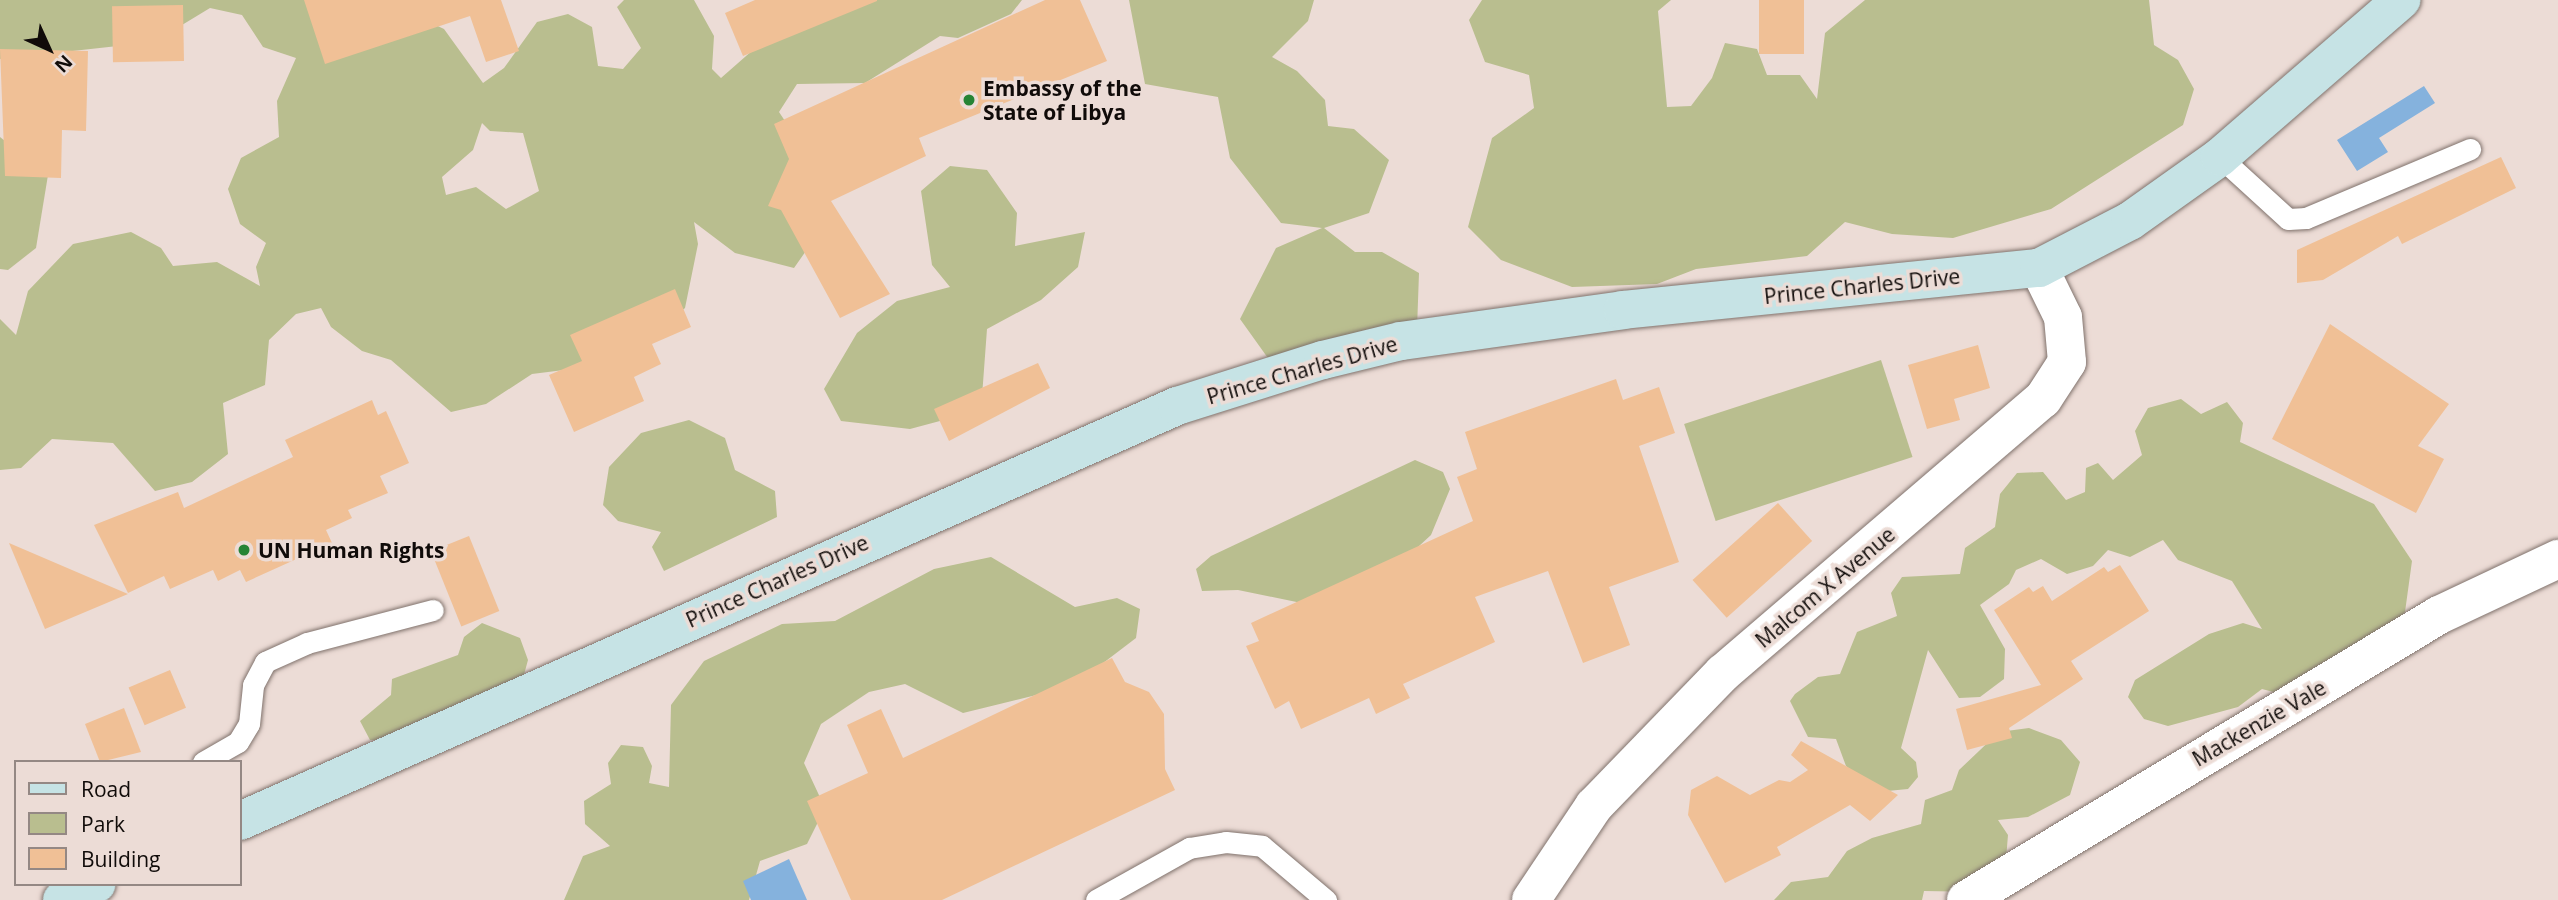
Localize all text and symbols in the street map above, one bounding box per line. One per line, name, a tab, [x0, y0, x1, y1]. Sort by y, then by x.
north arrow	[14, 14, 84, 84]
text: N	[49, 49, 79, 78]
place label: Embassy of the State of Libya	[983, 75, 1142, 125]
marker: Embassy of the State of Libya	[961, 92, 977, 108]
street label: Prince Charles Drive	[1763, 263, 1961, 309]
street label: Prince Charles Drive	[1204, 331, 1400, 409]
street label: Malcom X Avenue	[1750, 521, 1900, 653]
street label: Prince Charles Drive	[682, 529, 872, 633]
place label: UN Human Rights	[258, 537, 444, 563]
marker: UN Human Rights	[236, 542, 252, 558]
street label: Mackenzie Vale	[2188, 675, 2330, 771]
legend	[14, 760, 242, 886]
text: Road	[81, 775, 131, 803]
text: Park	[81, 810, 125, 838]
text: Building	[81, 845, 160, 873]

